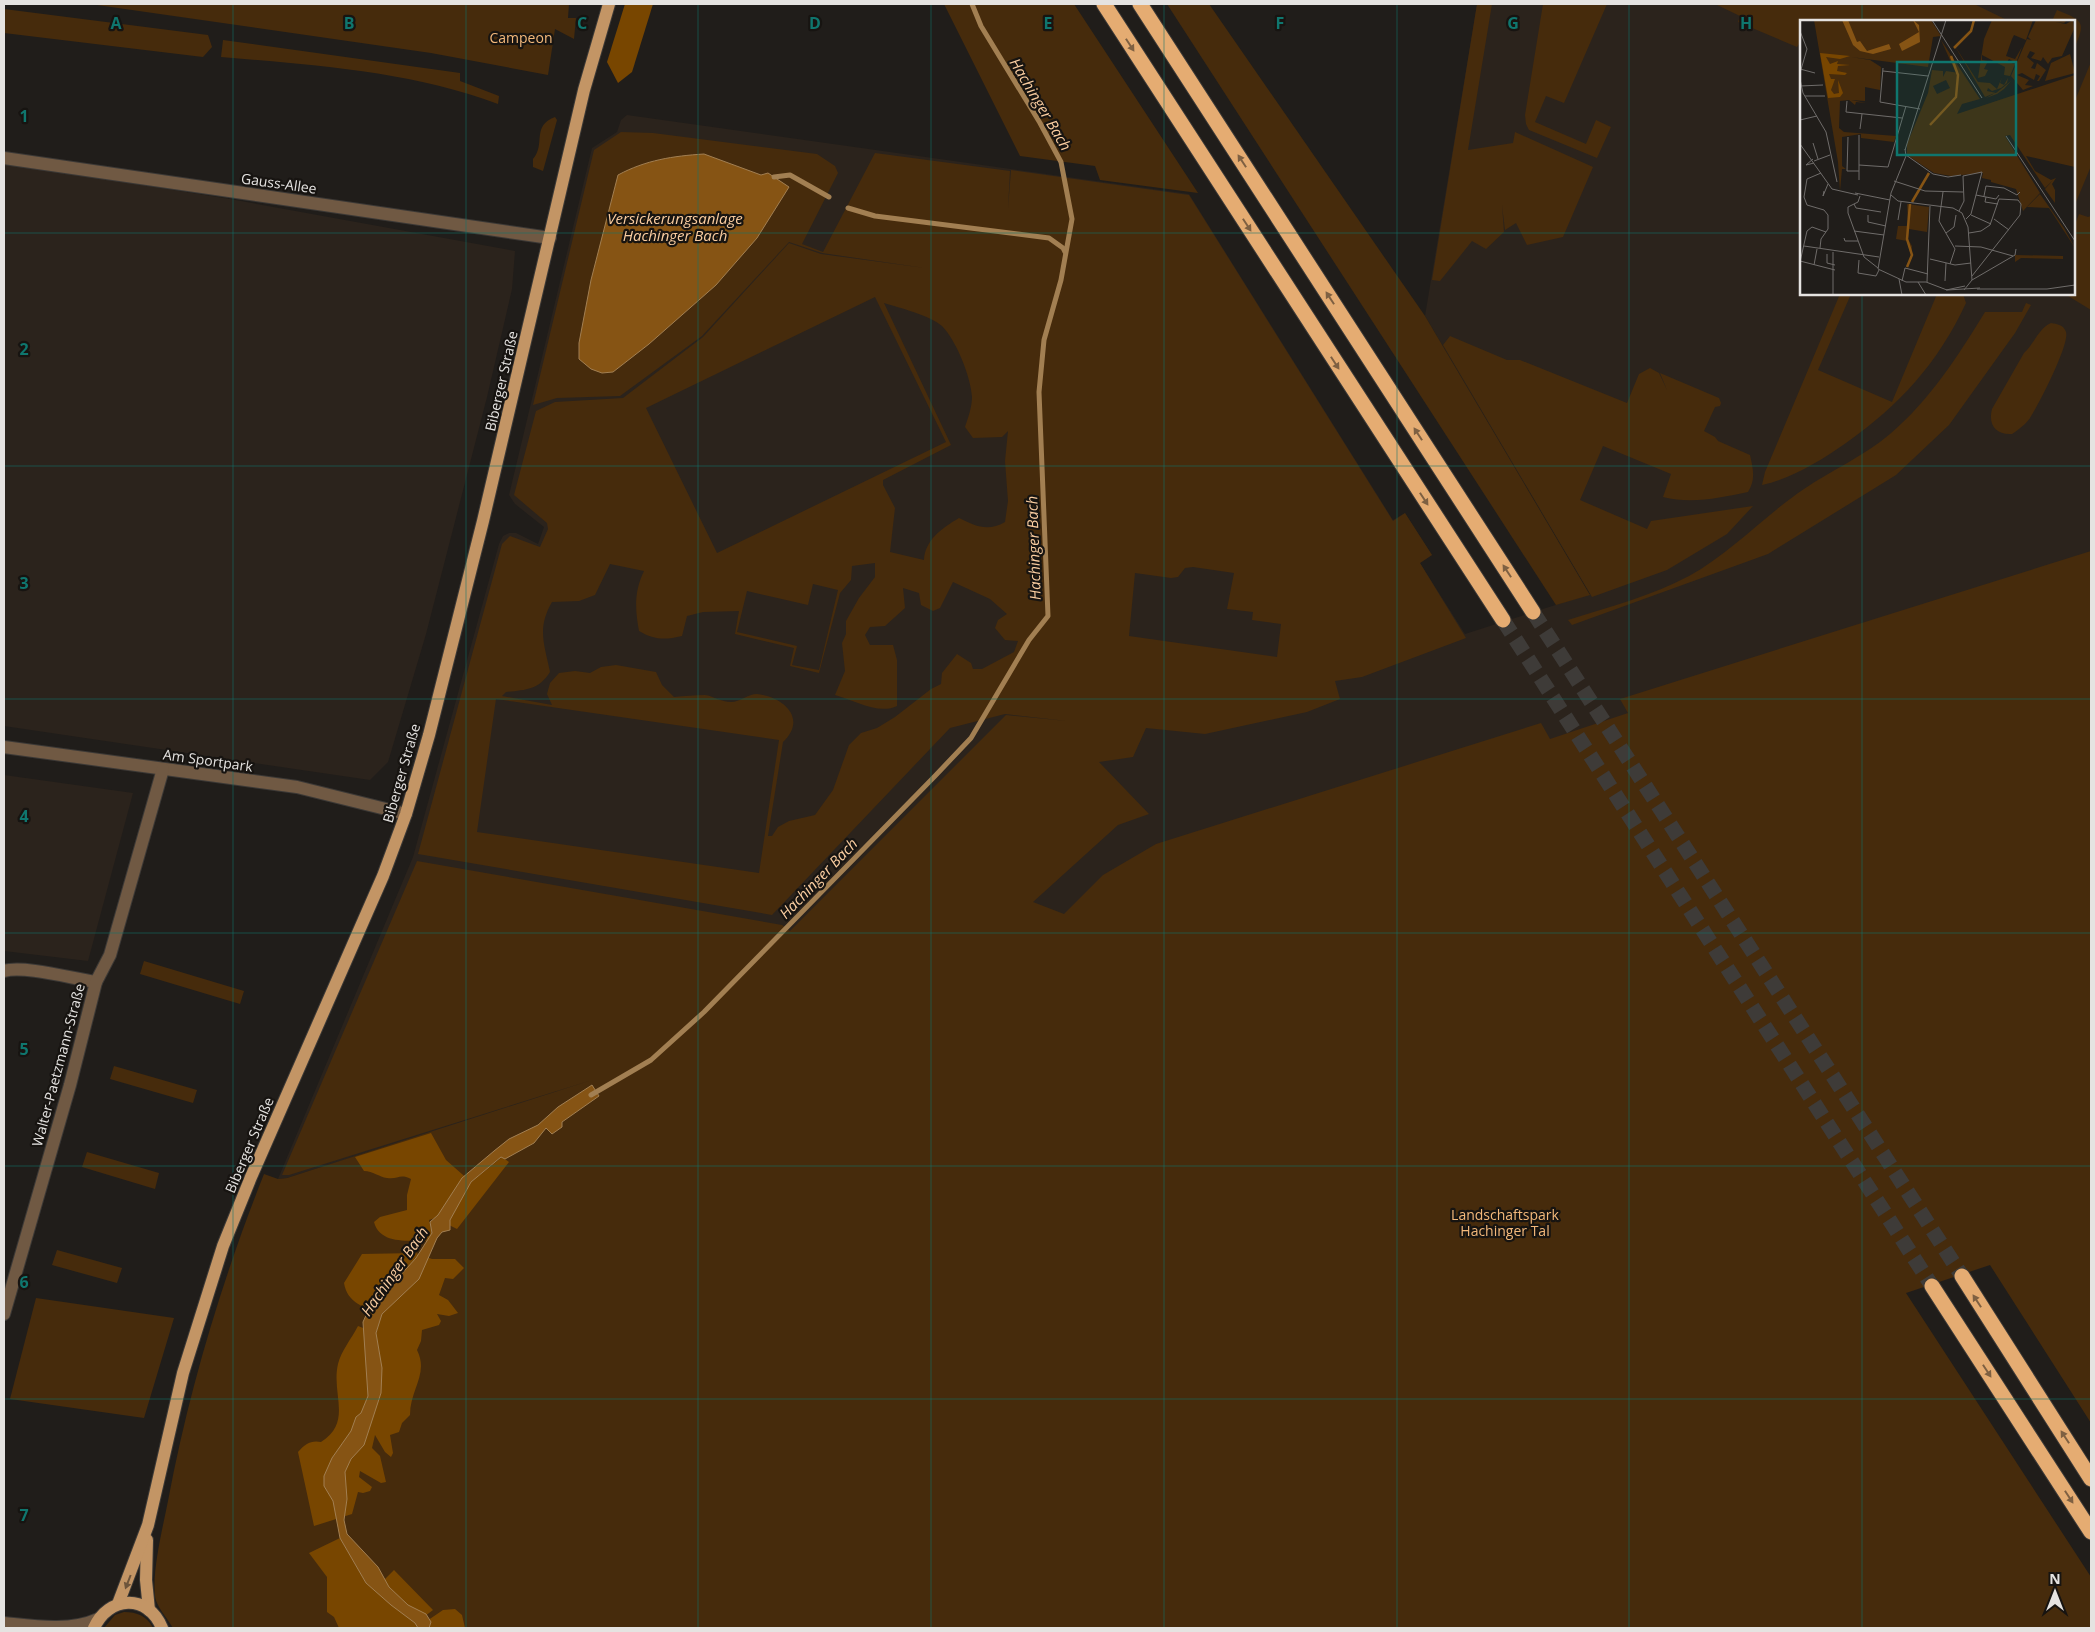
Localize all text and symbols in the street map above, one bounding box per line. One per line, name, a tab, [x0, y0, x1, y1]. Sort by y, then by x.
text: A	[110, 12, 122, 34]
text: B	[344, 12, 354, 34]
text: C	[577, 12, 587, 34]
text: D	[809, 12, 821, 34]
text: E	[1044, 12, 1053, 34]
text: F	[1276, 12, 1284, 34]
text: G	[1507, 12, 1519, 34]
text: H	[1740, 12, 1752, 34]
inset map	[1800, 20, 2075, 295]
park label: Campeon	[490, 28, 553, 47]
one-way arrow	[1125, 38, 1135, 51]
water label: Hachinger Bach	[1006, 54, 1076, 154]
text: 1	[19, 105, 29, 127]
one-way arrow	[1237, 155, 1247, 168]
street label: Gauss-Allee	[240, 168, 318, 198]
water label: Versickerungsanlage Hachinger Bach	[607, 208, 743, 245]
one-way arrow	[1242, 219, 1251, 232]
one-way arrow	[1325, 291, 1335, 304]
street label: Biberger Straße	[480, 329, 522, 433]
text: 2	[19, 338, 29, 360]
one-way arrow	[1331, 356, 1340, 370]
one-way arrow	[1414, 428, 1423, 441]
one-way arrow	[1419, 492, 1429, 506]
water label: Hachinger Bach	[1021, 495, 1045, 601]
one-way arrow	[1502, 564, 1511, 577]
text: 3	[19, 572, 29, 594]
street label: Biberger Straße	[378, 721, 424, 825]
street label: Am Sportpark	[162, 744, 255, 776]
text: 4	[19, 805, 29, 827]
water label: Hachinger Bach	[774, 833, 862, 923]
street label: Walter-Paetzmann-Straße	[27, 981, 89, 1149]
text: 5	[19, 1038, 29, 1060]
street label: Biberger Straße	[220, 1094, 278, 1196]
park label: Landschaftspark Hachinger Tal	[1451, 1205, 1560, 1240]
water label: Hachinger Bach	[356, 1222, 432, 1320]
text: 6	[19, 1271, 29, 1293]
one-way arrow	[1973, 1294, 1982, 1307]
one-way arrow	[1982, 1365, 1992, 1378]
one-way arrow	[2060, 1431, 2070, 1444]
one-way arrow	[2064, 1490, 2073, 1504]
text: 7	[19, 1504, 29, 1526]
north arrow	[2030, 1567, 2080, 1617]
text: N	[2049, 1569, 2061, 1588]
one-way arrow	[124, 1575, 132, 1590]

